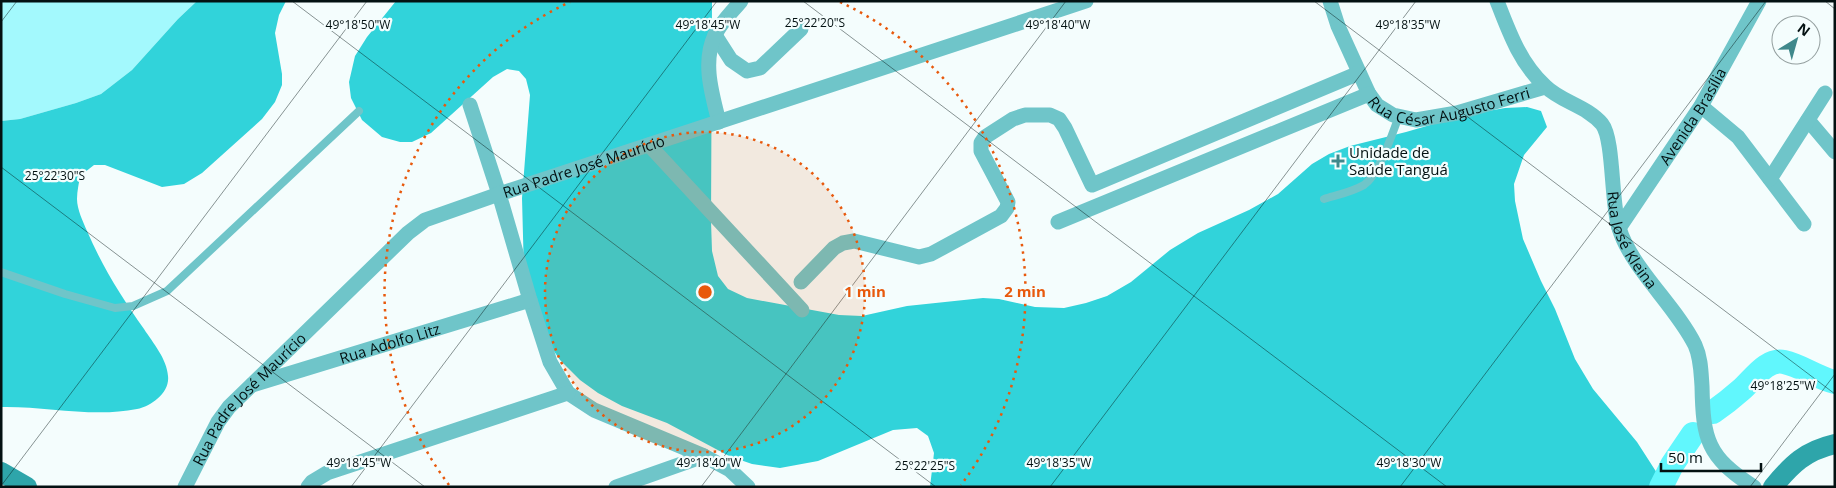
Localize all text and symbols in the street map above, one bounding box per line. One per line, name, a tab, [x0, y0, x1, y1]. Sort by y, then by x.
text: 25°22'20"S	[785, 14, 845, 31]
north arrow	[1771, 15, 1821, 65]
text: 49°18'50"W	[326, 16, 390, 33]
text: 49°18'45"W	[676, 16, 740, 33]
text: 49°18'40"W	[1026, 16, 1090, 33]
text: 49°18'35"W	[1376, 16, 1440, 33]
text: N	[1794, 18, 1814, 40]
street label: Avenida Brasília	[1655, 64, 1730, 168]
street label: Rua César Augusto Ferri	[1368, 81, 1536, 101]
text: Rua César Augusto Ferri	[1364, 82, 1532, 130]
street label: Rua Padre José Maurício	[500, 130, 667, 202]
place label: Unidade de Saúde Tanguá	[1349, 142, 1448, 179]
marker: Unidade de Saúde Tanguá	[1331, 154, 1345, 168]
text: 25°22'30"S	[25, 167, 85, 184]
street label: Rua José Kleina	[1604, 190, 1662, 293]
text: 1 min	[844, 281, 886, 301]
text: 2 min	[1004, 281, 1046, 301]
centre of rings	[696, 283, 714, 301]
street label: Rua Adolfo Litz	[337, 318, 442, 368]
street label: Rua Padre José Maurício	[188, 328, 310, 469]
text: 49°18'25"W	[1751, 377, 1815, 394]
scale bar	[1661, 440, 1761, 472]
text: 50 m	[1668, 447, 1703, 467]
text: 49°18'45"W	[327, 454, 391, 471]
text: 49°18'40"W	[677, 454, 741, 471]
text: 49°18'35"W	[1027, 454, 1091, 471]
text: 49°18'30"W	[1377, 454, 1441, 471]
text: 25°22'25"S	[895, 457, 955, 474]

